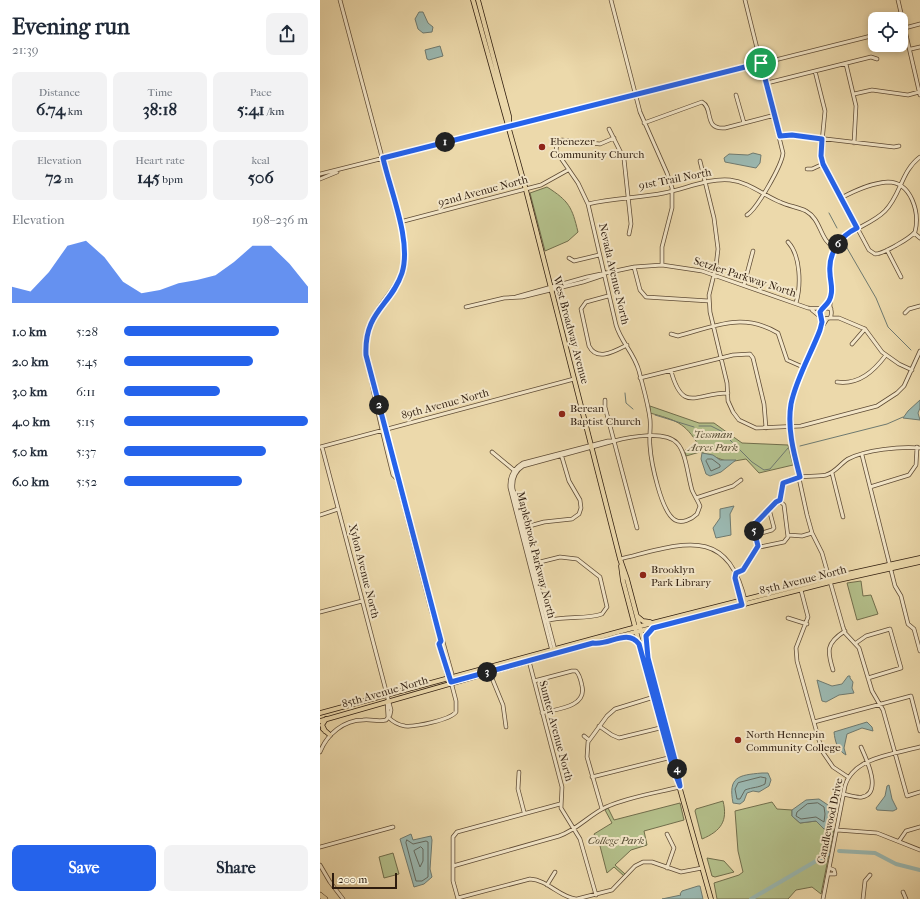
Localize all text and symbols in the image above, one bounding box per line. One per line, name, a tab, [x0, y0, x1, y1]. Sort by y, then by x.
map controls	[868, 12, 908, 52]
button: locate	[868, 12, 908, 52]
button: share	[266, 13, 308, 55]
text: Evening run	[12, 14, 130, 40]
text: 21:39	[12, 42, 39, 57]
pin	[744, 46, 778, 80]
icon: arrive	[750, 52, 772, 74]
text: Distance	[39, 86, 80, 99]
text: Time	[147, 86, 172, 99]
text: Pace	[250, 86, 272, 99]
text: 6.74	[36, 99, 65, 119]
text: 38:18	[143, 99, 177, 119]
text: 5:41	[237, 99, 265, 119]
text: km	[65, 105, 83, 118]
text: /km	[265, 105, 284, 118]
pin: 1	[435, 132, 455, 152]
text: 1	[443, 135, 447, 148]
place label: Ebenezer Community Church	[550, 135, 645, 161]
marker: Ebenezer Community Church	[537, 142, 547, 152]
text: Elevation	[37, 154, 82, 167]
text: Heart rate	[135, 154, 185, 167]
text: kcal	[251, 154, 270, 167]
street label: 91st Trail North	[638, 165, 713, 192]
text: 72	[45, 167, 62, 187]
text: 145	[137, 167, 160, 187]
text: 506	[248, 167, 274, 187]
text: m	[62, 173, 74, 186]
text: bpm	[160, 173, 183, 186]
street label: 92nd Avenue North	[437, 173, 530, 209]
text: Elevation	[12, 212, 65, 227]
text: 198–236 m	[252, 212, 308, 227]
street label: Nevada Avenue North	[596, 222, 632, 327]
pin: 6	[828, 234, 848, 254]
text: 6	[835, 237, 841, 250]
street label: Setzler Parkway North	[692, 254, 799, 300]
street label: West Broadway Avenue	[550, 274, 592, 386]
text: 1.0 km	[12, 324, 47, 339]
text: 5:28	[76, 324, 98, 339]
text: 2.0 km	[12, 354, 49, 369]
text: 5:45	[76, 354, 98, 369]
text: 3.0 km	[12, 384, 47, 399]
text: 6:11	[76, 384, 95, 399]
street label: 89th Avenue North	[400, 386, 491, 422]
pin: 2	[369, 395, 389, 415]
text: 2	[376, 398, 382, 411]
place label: Berean Baptist Church	[570, 402, 642, 428]
marker: Berean Baptist Church	[557, 409, 567, 419]
text: 4.0 km	[12, 414, 50, 429]
text: 5:15	[76, 414, 95, 429]
park label: Tessman Acres Park	[686, 428, 738, 454]
text: 5.0 km	[12, 444, 48, 459]
text: 5:37	[76, 444, 96, 459]
text: 6.0 km	[12, 474, 49, 489]
text: 5:52	[76, 474, 97, 489]
street label: Maplebrook Parkway North	[514, 490, 558, 621]
pin: 5	[744, 521, 764, 541]
street label: Xylon Avenue North	[346, 522, 382, 620]
text: 5	[752, 524, 756, 537]
place label: Brooklyn Park Library	[651, 563, 712, 589]
street label: 85th Avenue North	[758, 563, 849, 597]
marker: Brooklyn Park Library	[638, 570, 648, 580]
pin: 3	[477, 662, 497, 682]
text: 3	[485, 665, 489, 678]
street label: 85th Avenue North	[340, 673, 430, 711]
street label: Sumter Avenue North	[536, 679, 576, 784]
place label: North Hennepin Community College	[746, 728, 841, 754]
marker: North Hennepin Community College	[733, 735, 743, 745]
pin: 4	[667, 759, 687, 779]
text: 4	[674, 762, 680, 775]
street label: Candlewood Drive	[815, 776, 846, 865]
park label: College Park	[588, 834, 644, 847]
button: Save	[12, 845, 156, 891]
button: Share	[164, 845, 308, 891]
scale bar	[332, 871, 397, 890]
text: 200 m	[338, 873, 367, 886]

